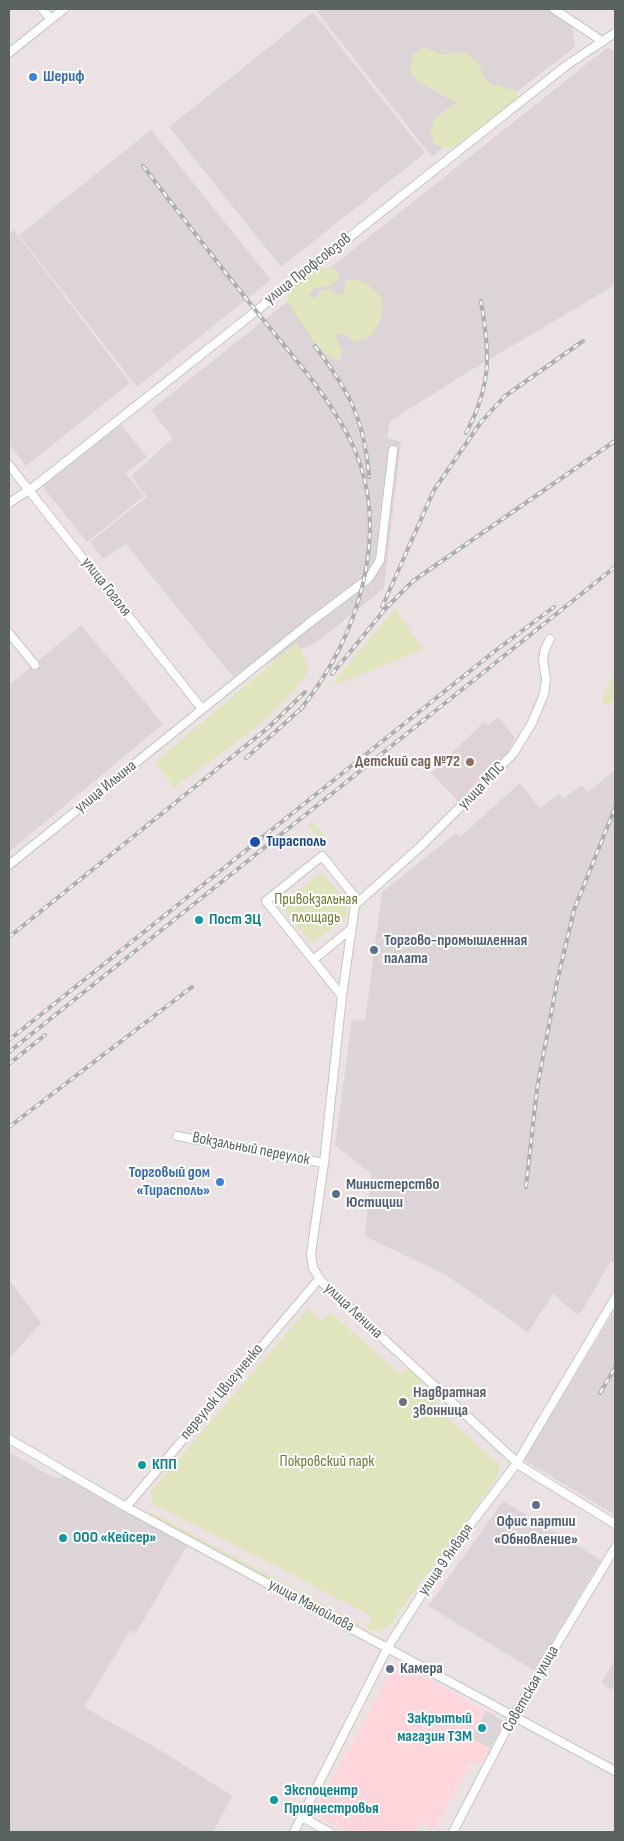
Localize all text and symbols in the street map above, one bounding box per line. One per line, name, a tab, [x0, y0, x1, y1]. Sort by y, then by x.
place label: Шериф	[43, 67, 84, 87]
marker: Шериф	[27, 71, 39, 83]
street label: улица Профсоюзов	[261, 229, 355, 309]
street label: улица Гоголя	[77, 554, 135, 620]
place label: Детский сад №72	[355, 752, 460, 772]
marker: Детский сад №72	[464, 756, 476, 768]
street label: улица Ильина	[72, 757, 140, 817]
street label: улица МПС	[455, 758, 509, 814]
place label: Тирасполь	[266, 832, 326, 852]
marker: Тирасполь	[248, 835, 262, 849]
park label: Привокзальная площадь	[274, 890, 358, 928]
place label: Пост ЭЦ	[209, 910, 261, 930]
marker: Пост ЭЦ	[193, 914, 205, 926]
place label: Торгово-промышленная палата	[384, 931, 527, 969]
marker: Торгово-промышленная палата	[368, 944, 380, 956]
street label: Вокзальный переулок	[191, 1128, 311, 1170]
place label: Торговый дом «Тирасполь»	[128, 1163, 210, 1201]
place label: Министерство Юстиции	[346, 1175, 439, 1213]
marker: Торговый дом «Тирасполь»	[214, 1176, 226, 1188]
marker: Министерство Юстиции	[330, 1188, 342, 1200]
street label: улица Ленина	[320, 1279, 386, 1343]
street label: переулок Цвигуненко	[176, 1340, 268, 1444]
place label: Надвратная звонница	[413, 1383, 486, 1421]
marker: Надвратная звонница	[397, 1396, 409, 1408]
park label: Покровский парк	[280, 1452, 374, 1472]
place label: КПП	[152, 1455, 177, 1475]
marker: КПП	[136, 1459, 148, 1471]
marker: Офис партии «Обновление»	[530, 1499, 542, 1511]
place label: Офис партии «Обновление»	[494, 1512, 578, 1550]
street label: улица 9 Января	[414, 1520, 478, 1600]
place label: ООО «Кейсер»	[73, 1528, 156, 1548]
marker: ООО «Кейсер»	[57, 1532, 69, 1544]
street label: улица Манойлова	[265, 1575, 357, 1637]
street label: Советская улица	[499, 1643, 563, 1735]
place label: Камера	[400, 1659, 443, 1679]
marker: Камера	[384, 1663, 396, 1675]
place label: Закрытый магазин ТЗМ	[397, 1709, 472, 1747]
marker: Закрытый магазин ТЗМ	[476, 1722, 488, 1734]
place label: Экспоцентр Приднестровья	[284, 1781, 379, 1819]
marker: Экспоцентр Приднестровья	[268, 1794, 280, 1806]

